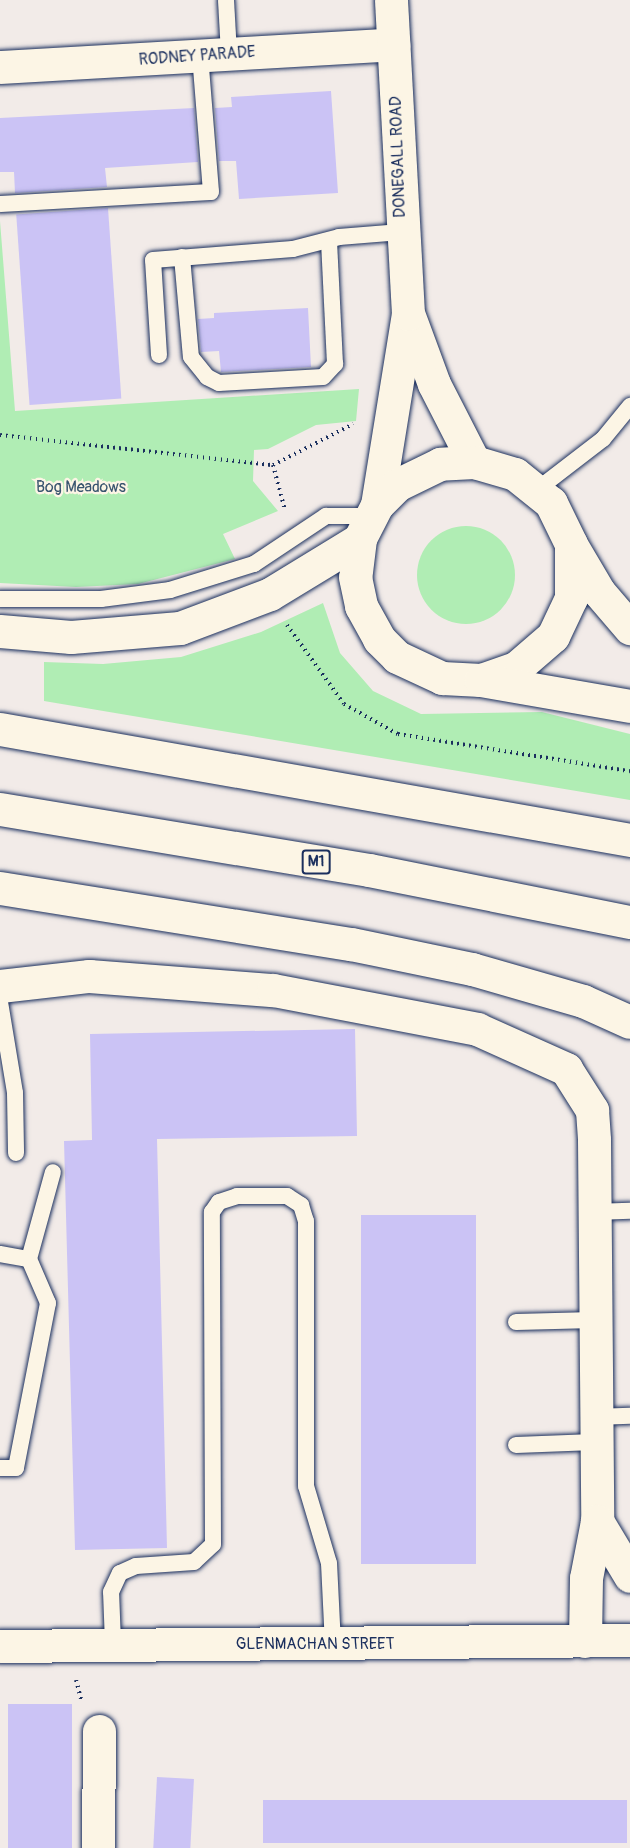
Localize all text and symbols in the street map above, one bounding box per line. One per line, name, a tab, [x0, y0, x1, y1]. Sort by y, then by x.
street label: RODNEY PARADE	[138, 42, 256, 70]
street label: DONEGALL ROAD	[386, 96, 410, 218]
park label: Bog Meadows	[36, 477, 126, 497]
road number: M1	[301, 850, 331, 874]
street label: GLENMACHAN STREET	[236, 1634, 394, 1654]

